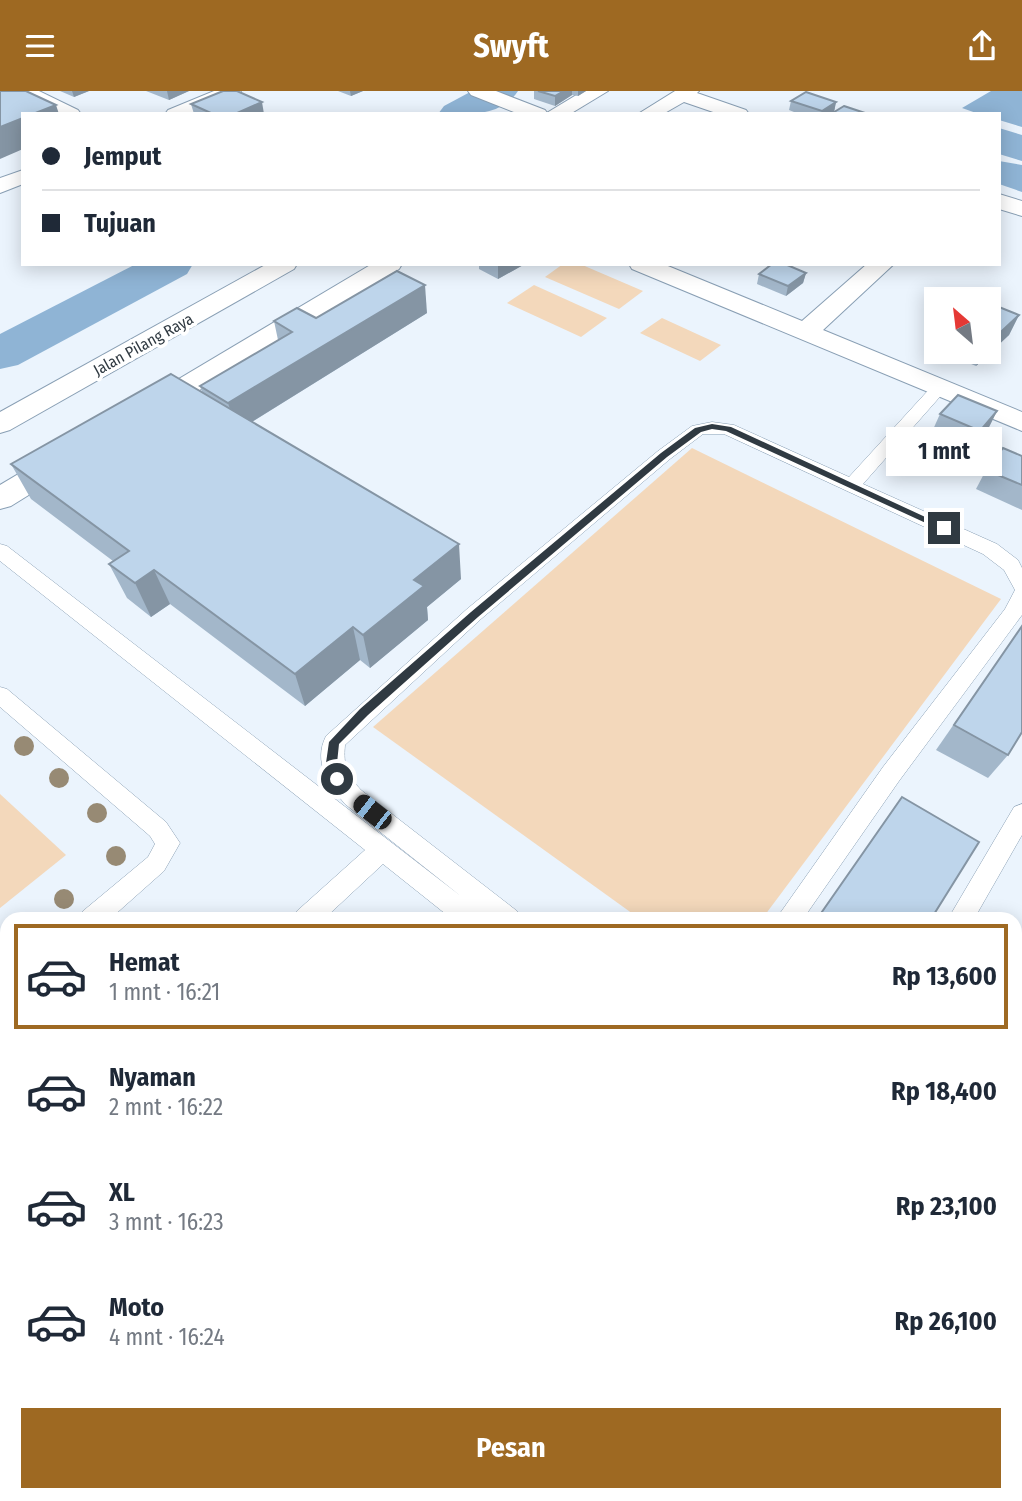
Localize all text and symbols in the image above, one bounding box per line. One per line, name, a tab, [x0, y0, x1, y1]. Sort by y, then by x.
icon: menu	[21, 27, 59, 65]
text: Swyft	[473, 27, 549, 65]
icon: share	[963, 27, 1001, 65]
text: Jemput	[84, 141, 161, 172]
text: Tujuan	[84, 208, 156, 239]
north arrow	[924, 287, 1001, 364]
map controls	[924, 287, 1001, 364]
street label: Jalan Pilang Raya	[90, 309, 197, 380]
callout: 1 mnt	[886, 427, 1002, 475]
text: 1 mnt	[918, 437, 970, 465]
route end	[928, 512, 960, 544]
route start	[321, 763, 353, 795]
car	[349, 791, 396, 833]
icon: car	[25, 945, 88, 1008]
text: Hemat	[109, 947, 180, 978]
text: Rp 13,600	[892, 961, 997, 992]
text: 1 mnt · 16:21	[109, 978, 220, 1006]
icon: car	[25, 1060, 88, 1123]
text: Nyaman	[109, 1062, 196, 1093]
text: Rp 18,400	[891, 1076, 997, 1107]
text: 2 mnt · 16:22	[109, 1093, 223, 1121]
icon: car	[25, 1175, 88, 1238]
text: XL	[109, 1177, 135, 1208]
text: Rp 23,100	[896, 1191, 997, 1222]
text: 3 mnt · 16:23	[109, 1208, 224, 1236]
icon: car	[25, 1290, 88, 1353]
text: Moto	[109, 1292, 164, 1323]
text: Rp 26,100	[895, 1306, 997, 1337]
text: 4 mnt · 16:24	[109, 1323, 225, 1351]
button: Pesan	[21, 1408, 1001, 1488]

